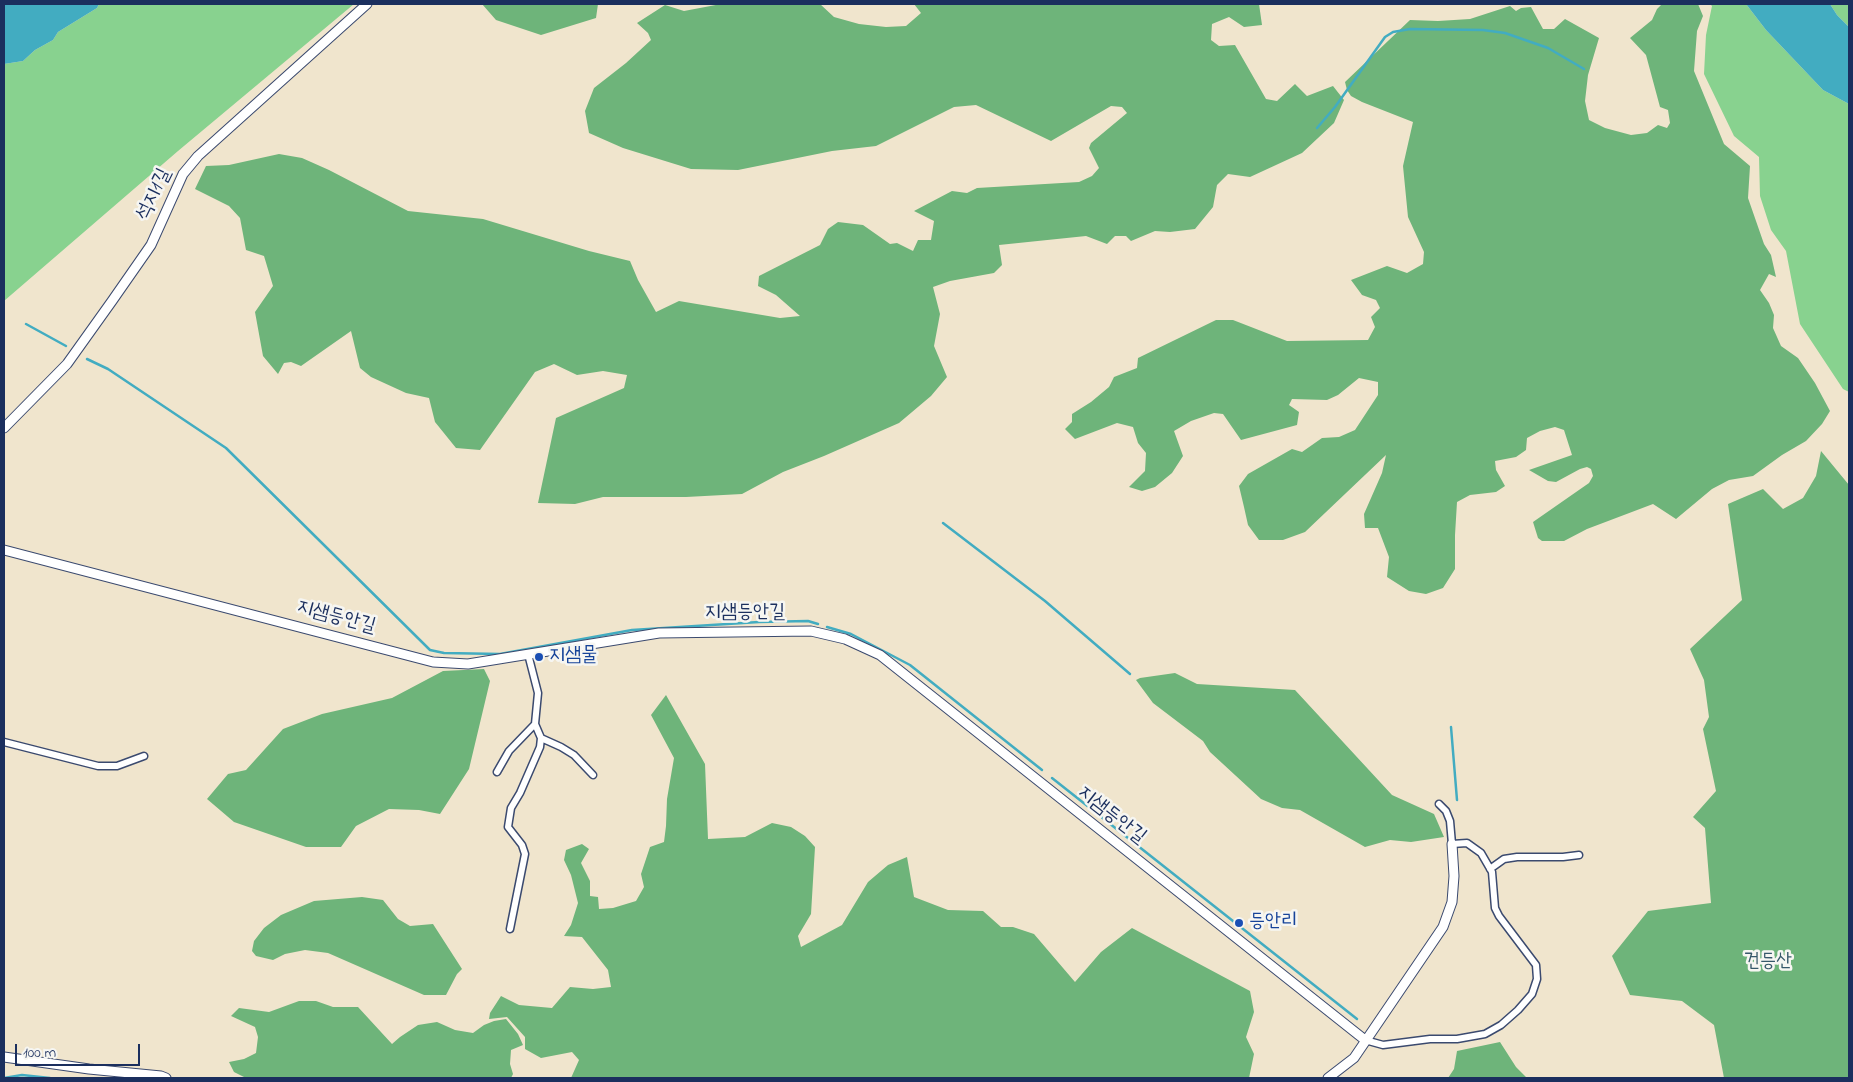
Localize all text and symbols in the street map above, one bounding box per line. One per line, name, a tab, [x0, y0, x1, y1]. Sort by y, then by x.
street label: 석지1길	[132, 165, 178, 225]
street label: 지샘등안길	[294, 596, 378, 640]
street label: 지샘등안길	[705, 602, 785, 626]
place label: 지샘물	[549, 645, 597, 669]
marker: 지샘물	[533, 651, 545, 663]
street label: 지샘등안길	[1072, 782, 1150, 850]
place label: 등안리	[1249, 911, 1297, 935]
marker: 등안리	[1233, 917, 1245, 929]
park label: 건등산	[1744, 951, 1792, 975]
scale bar	[18, 1034, 142, 1066]
text: 100 m	[23, 1042, 56, 1064]

